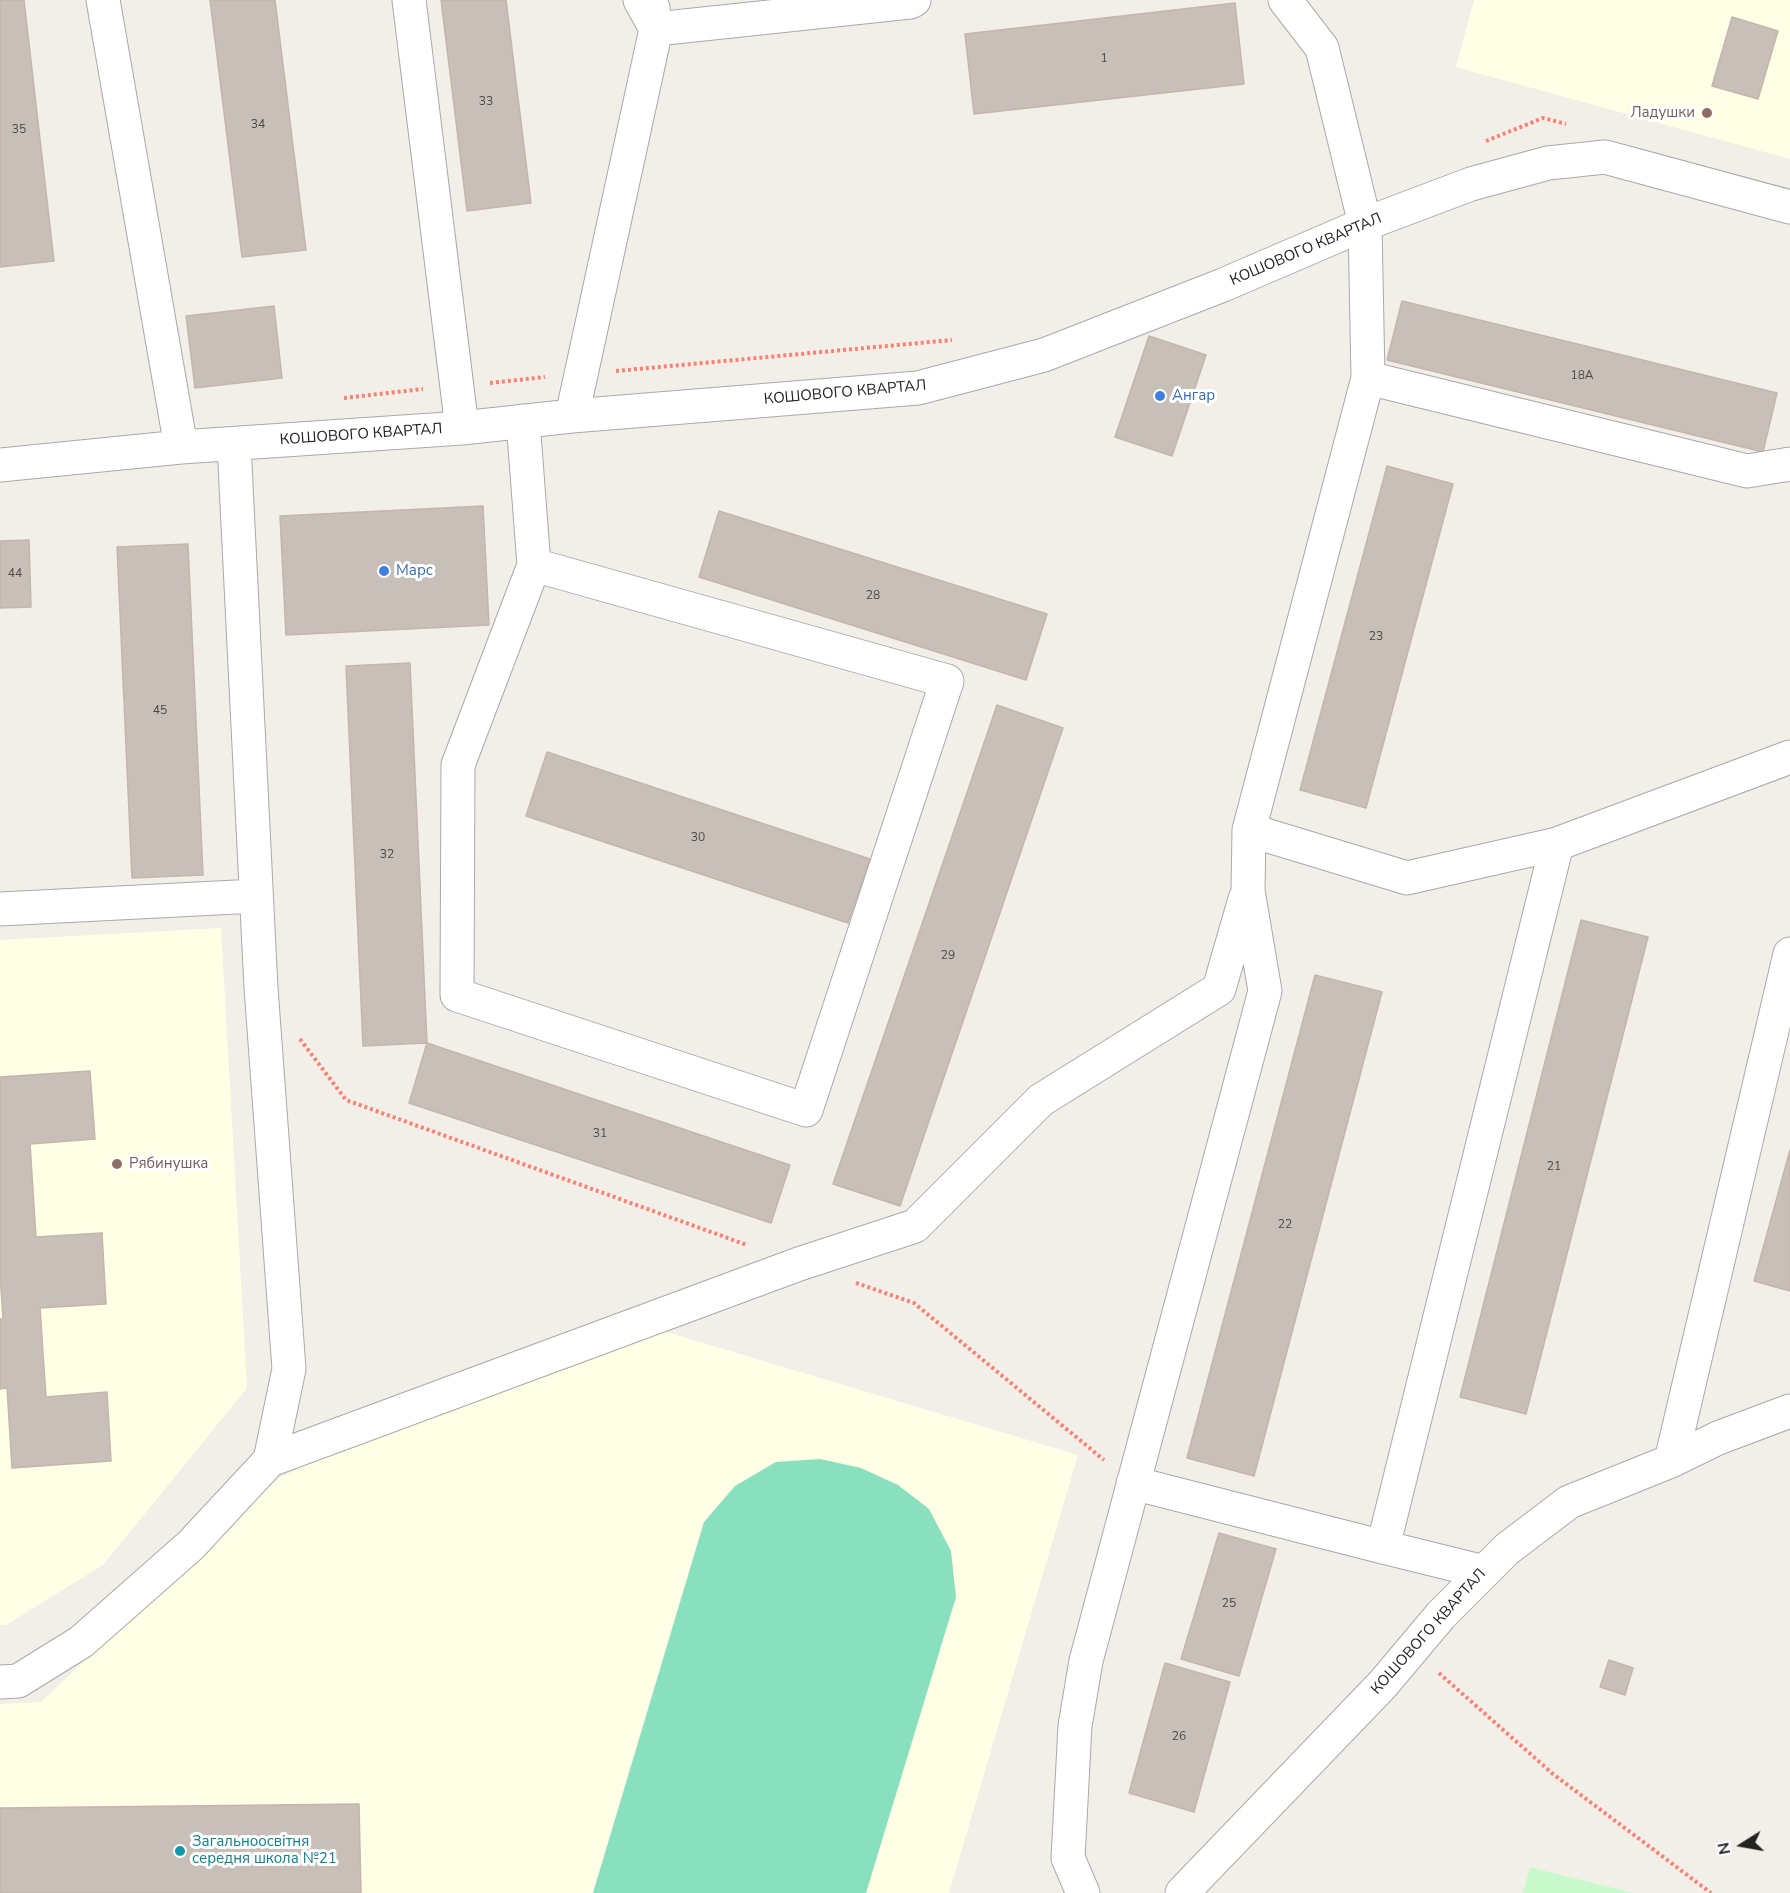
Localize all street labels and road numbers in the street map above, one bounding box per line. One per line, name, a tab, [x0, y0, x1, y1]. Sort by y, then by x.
street label: КОШОВОГО КВАРТАЛ	[1228, 210, 1384, 290]
street label: КОШОВОГО КВАРТАЛ	[763, 377, 927, 409]
street label: КОШОВОГО КВАРТАЛ	[279, 420, 443, 450]
street label: КОШОВОГО КВАРТАЛ	[1368, 1565, 1490, 1699]

